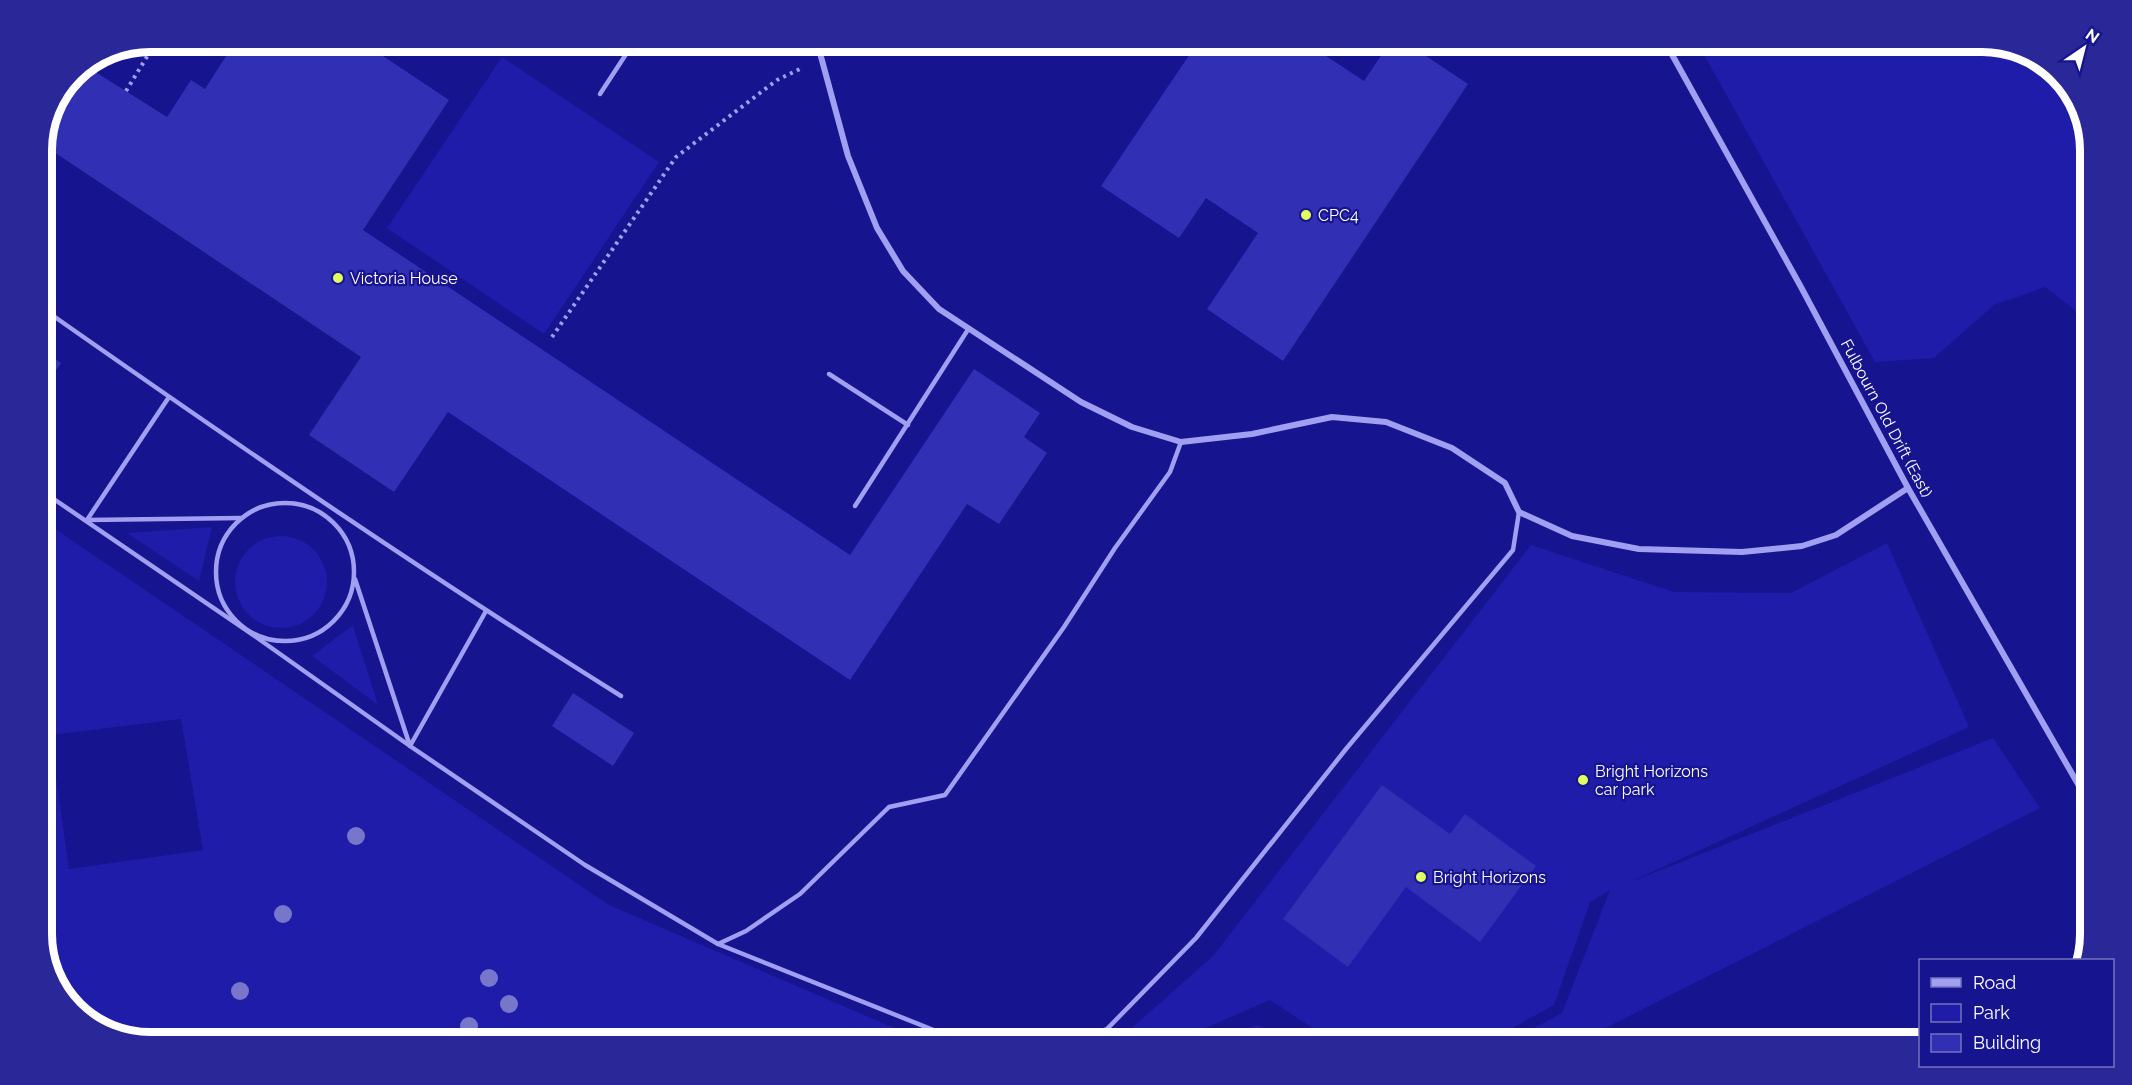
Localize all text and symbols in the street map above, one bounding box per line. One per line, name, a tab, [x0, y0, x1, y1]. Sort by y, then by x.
north arrow	[2054, 18, 2114, 78]
text: N	[2082, 25, 2103, 47]
place label: CPC4	[1318, 206, 1359, 225]
marker: CPC4	[1299, 208, 1313, 222]
place label: Victoria House	[350, 269, 458, 288]
marker: Victoria House	[331, 271, 345, 285]
street label: Fulbourn Old Drift (East)	[1837, 336, 1936, 501]
place label: Bright Horizons car park	[1595, 762, 1708, 799]
marker: Bright Horizons car park	[1576, 773, 1590, 787]
place label: Bright Horizons	[1433, 868, 1546, 887]
marker: Bright Horizons	[1414, 870, 1428, 884]
legend	[1919, 959, 2114, 1067]
text: Road	[1973, 972, 2016, 993]
text: Park	[1973, 1002, 2010, 1023]
text: Building	[1973, 1032, 2041, 1053]

